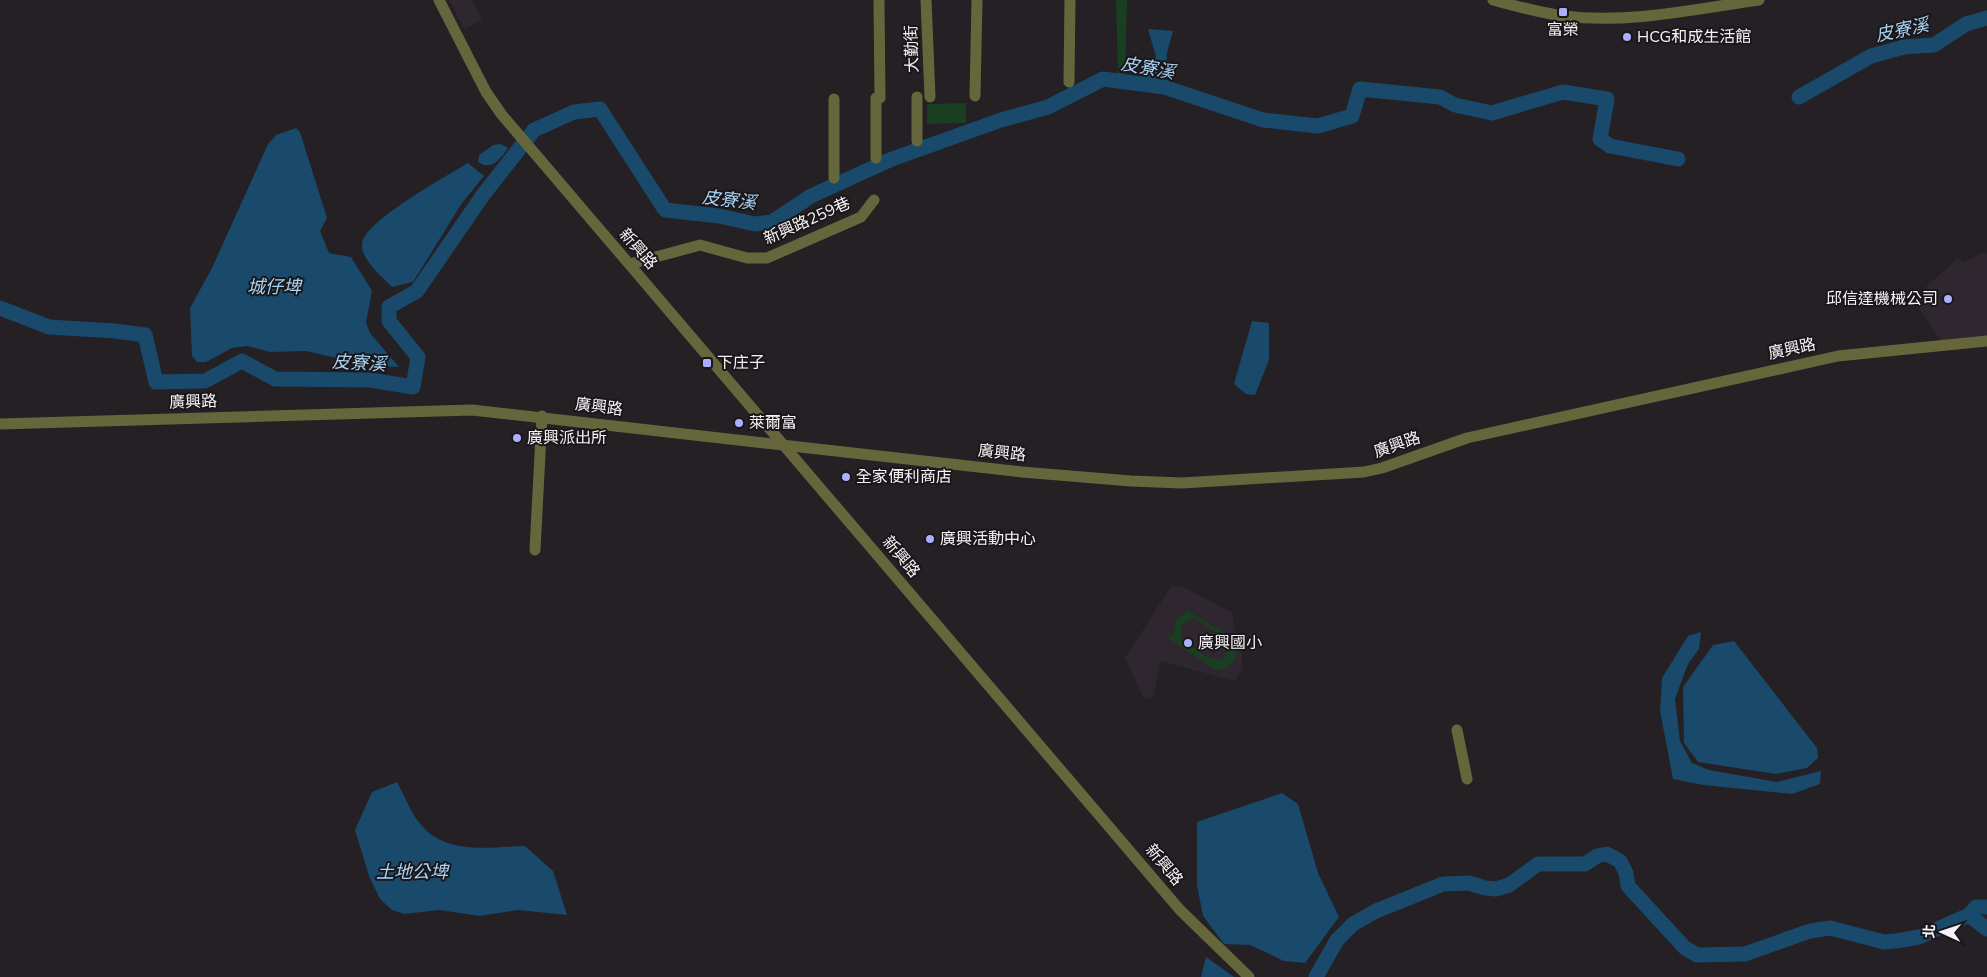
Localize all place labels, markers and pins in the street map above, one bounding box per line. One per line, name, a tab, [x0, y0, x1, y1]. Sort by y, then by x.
marker: 富榮	[1557, 6, 1569, 18]
place label: 富榮	[1547, 19, 1579, 41]
place label: HCG和成生活館	[1637, 26, 1751, 48]
marker: HCG和成生活館	[1621, 31, 1633, 43]
place label: 邱信達機械公司	[1826, 288, 1938, 310]
marker: 邱信達機械公司	[1942, 293, 1954, 305]
place label: 下庄子	[717, 352, 765, 374]
marker: 下庄子	[701, 357, 713, 369]
place label: 萊爾富	[749, 412, 797, 434]
marker: 萊爾富	[733, 417, 745, 429]
place label: 廣興派出所	[527, 427, 607, 449]
marker: 廣興派出所	[511, 432, 523, 444]
place label: 全家便利商店	[856, 466, 952, 488]
marker: 全家便利商店	[840, 471, 852, 483]
place label: 廣興活動中心	[940, 528, 1036, 550]
marker: 廣興活動中心	[924, 533, 936, 545]
place label: 廣興國小	[1198, 632, 1262, 654]
marker: 廣興國小	[1182, 637, 1194, 649]

